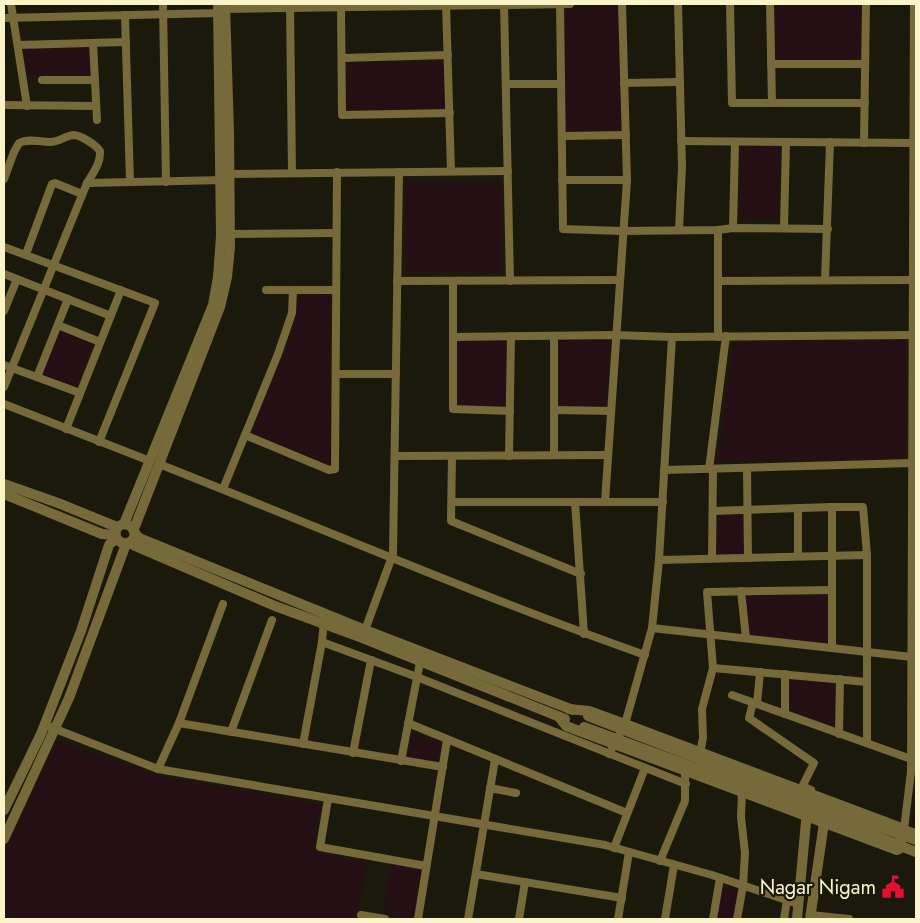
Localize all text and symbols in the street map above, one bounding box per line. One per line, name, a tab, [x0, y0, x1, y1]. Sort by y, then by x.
place label: Nagar Nigam	[760, 873, 876, 902]
public building icon: Nagar Nigam	[880, 874, 906, 900]

